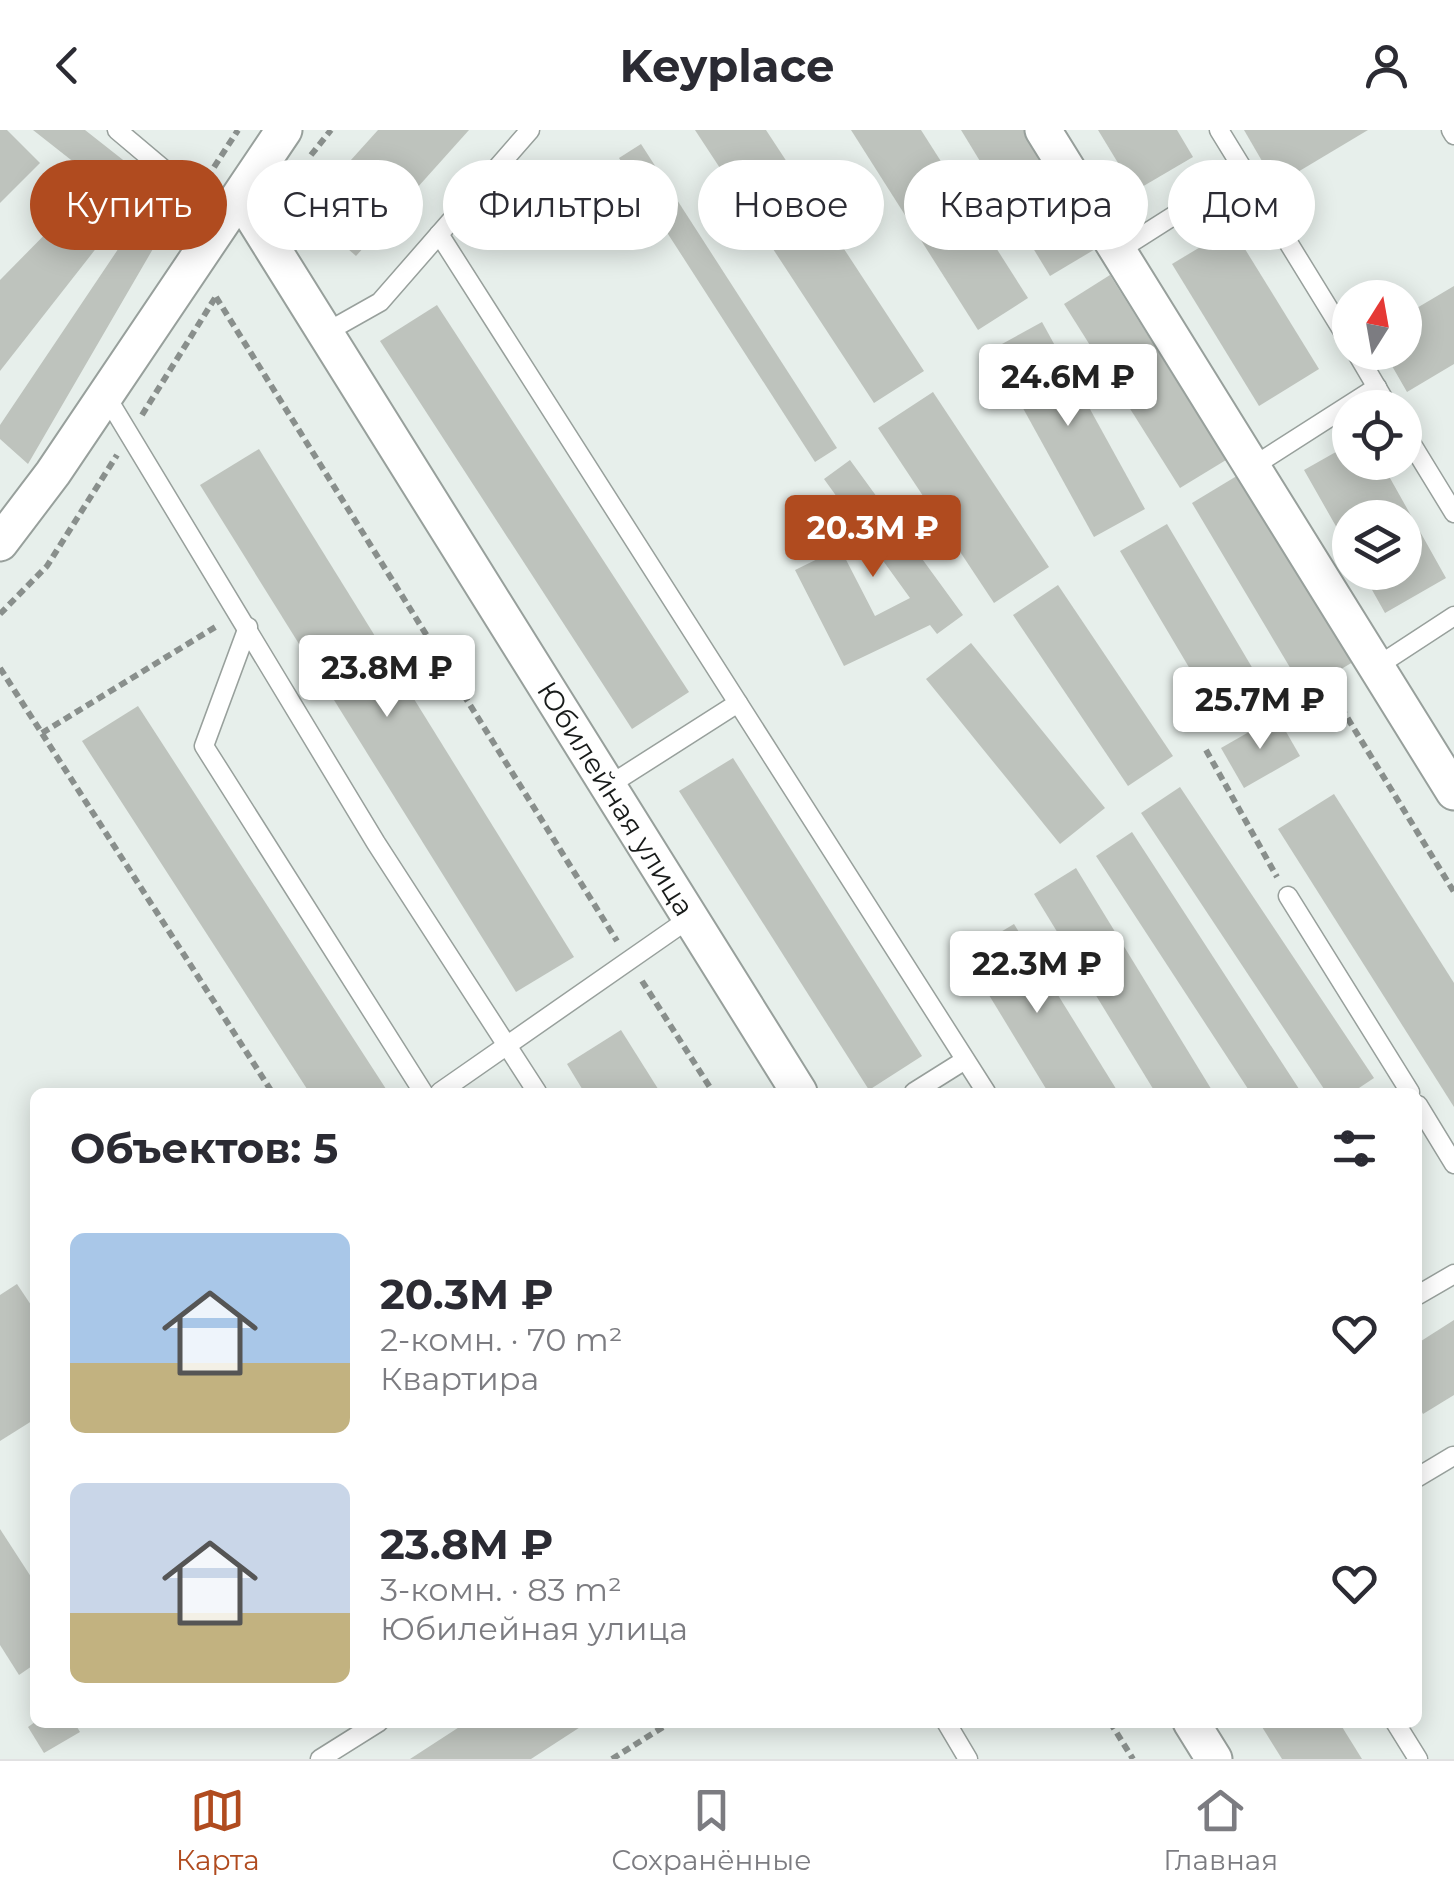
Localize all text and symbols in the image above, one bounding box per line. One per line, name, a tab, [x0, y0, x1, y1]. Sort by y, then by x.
icon: back	[40, 38, 95, 93]
text: Keyplace	[620, 38, 834, 93]
icon: person	[1359, 38, 1414, 93]
chip: Купить	[30, 160, 227, 250]
chip: Снять	[247, 160, 423, 250]
chip: Фильтры	[443, 160, 678, 250]
chip: Новое	[698, 160, 884, 250]
chip: Квартира	[904, 160, 1148, 250]
chip: Дом	[1168, 160, 1315, 250]
north arrow	[1332, 280, 1422, 370]
map controls	[1332, 280, 1422, 590]
pin: 24.6M ₽	[976, 344, 1160, 429]
text: 24.6M ₽	[1001, 357, 1135, 396]
button: locate	[1332, 390, 1422, 480]
pin: 20.3M ₽	[781, 495, 965, 580]
button: layers	[1332, 500, 1422, 590]
text: 20.3M ₽	[807, 508, 939, 547]
pin: 23.8M ₽	[295, 635, 479, 720]
text: 23.8M ₽	[321, 648, 453, 687]
pin: 25.7M ₽	[1168, 667, 1352, 752]
street label: Юбилейная улица	[530, 675, 702, 922]
text: 25.7M ₽	[1195, 680, 1325, 719]
pin: 22.3M ₽	[945, 931, 1129, 1016]
text: 22.3M ₽	[972, 944, 1102, 983]
icon: filters	[1327, 1121, 1382, 1176]
text: Объектов: 5	[70, 1122, 338, 1174]
text: 20.3M ₽	[380, 1268, 554, 1320]
icon: home	[150, 1273, 270, 1393]
icon: heart	[1327, 1306, 1382, 1361]
text: 2-комн. · 70 m²	[380, 1320, 623, 1359]
text: Квартира	[380, 1359, 539, 1398]
text: 23.8M ₽	[380, 1518, 553, 1570]
icon: home	[150, 1523, 270, 1643]
icon: heart	[1327, 1556, 1382, 1611]
text: 3-комн. · 83 m²	[380, 1570, 622, 1609]
text: Юбилейная улица	[380, 1609, 688, 1648]
tab: Карта	[176, 1783, 260, 1877]
tab: Сохранённые	[611, 1783, 812, 1877]
tab: Главная	[1163, 1783, 1278, 1877]

